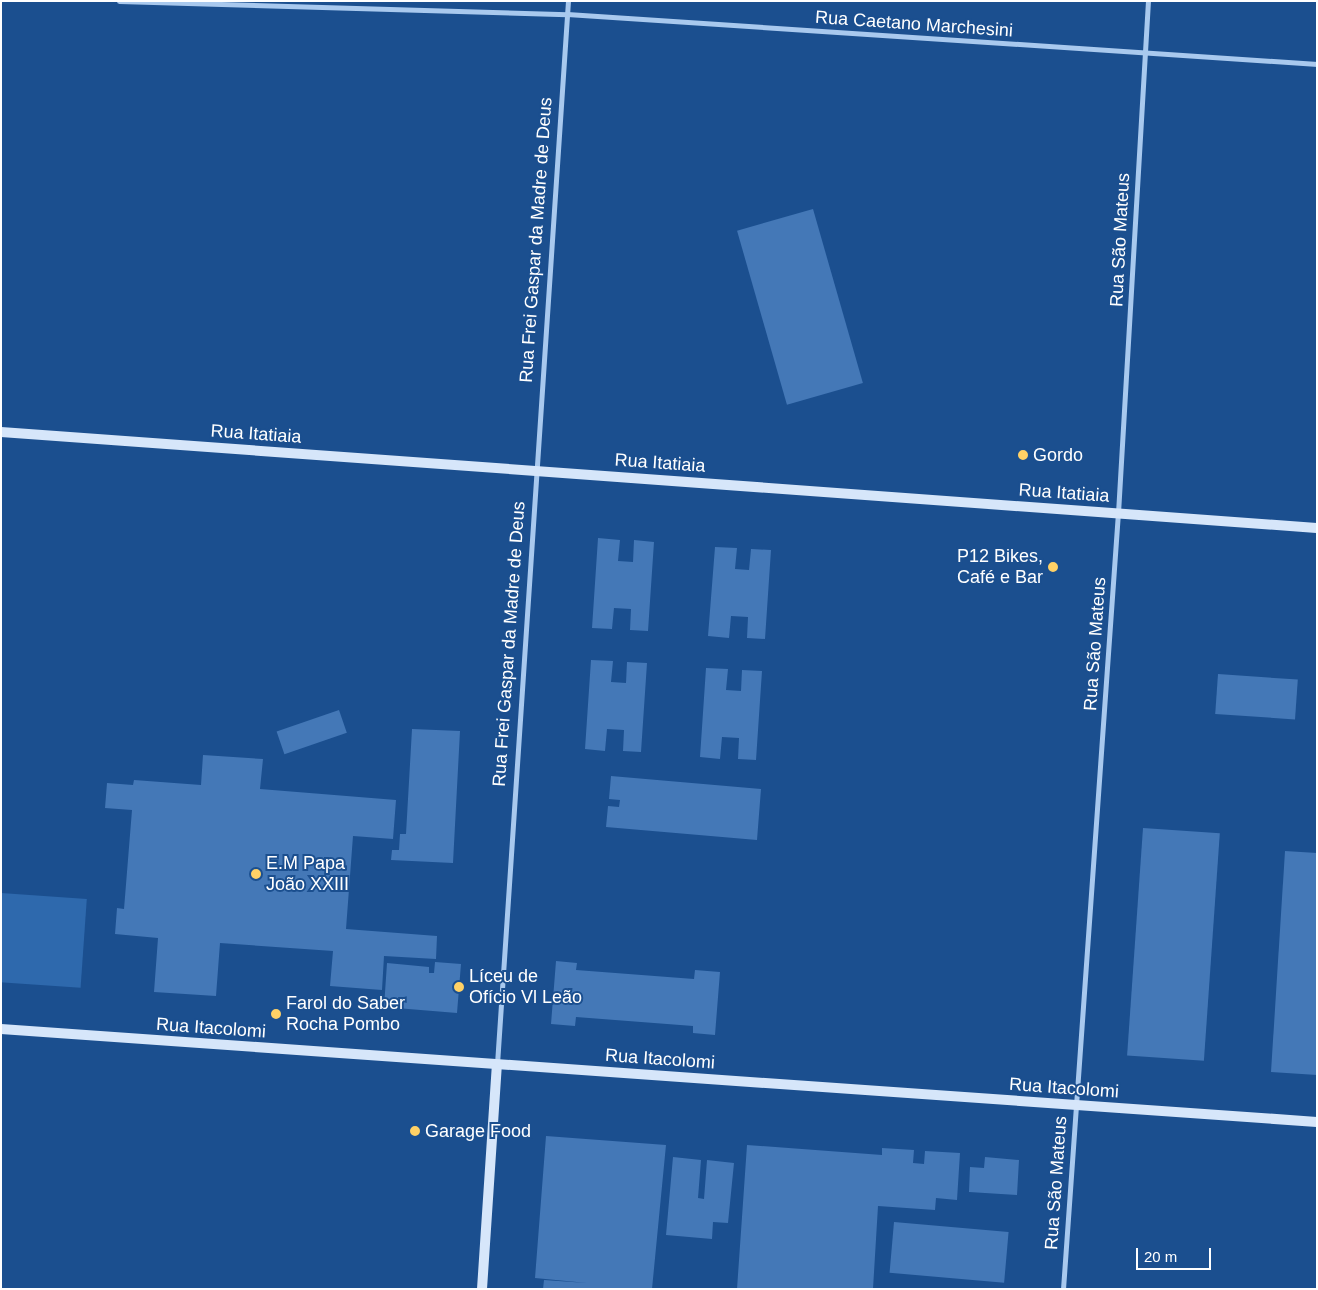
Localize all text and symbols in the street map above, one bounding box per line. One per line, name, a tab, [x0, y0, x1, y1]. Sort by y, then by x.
street label: Rua Caetano Marchesini	[814, 6, 1014, 42]
street label: Rua Frei Gaspar da Madre de Deus	[515, 97, 557, 383]
street label: Rua São Mateus	[1106, 172, 1134, 308]
street label: Rua Itatiaia	[210, 420, 302, 448]
place label: Gordo	[1033, 444, 1083, 466]
street label: Rua Itatiaia	[614, 449, 706, 477]
marker: Gordo	[1017, 449, 1029, 461]
street label: Rua Itatiaia	[1018, 479, 1110, 507]
street label: Rua Frei Gaspar da Madre de Deus	[488, 501, 530, 787]
place label: P12 Bikes, Café e Bar	[957, 546, 1043, 588]
marker: P12 Bikes, Café e Bar	[1047, 561, 1059, 573]
street label: Rua São Mateus	[1080, 576, 1110, 712]
place label: E.M Papa João XXIII	[266, 853, 349, 896]
marker: E.M Papa João XXIII	[250, 868, 262, 880]
place label: Líceu de Ofício Vl Leão	[469, 966, 582, 1009]
marker: Líceu de Ofício Vl Leão	[453, 981, 465, 993]
place label: Farol do Saber Rocha Pombo	[286, 993, 405, 1036]
marker: Farol do Saber Rocha Pombo	[270, 1008, 282, 1020]
street label: Rua Itacolomi	[155, 1013, 267, 1043]
street label: Rua Itacolomi	[604, 1044, 716, 1074]
street label: Rua Itacolomi	[1008, 1073, 1120, 1103]
street label: Rua São Mateus	[1041, 1115, 1071, 1251]
place label: Garage Food	[425, 1120, 531, 1142]
marker: Garage Food	[409, 1125, 421, 1137]
scale bar	[1138, 1238, 1213, 1270]
text: 20 m	[1144, 1248, 1177, 1265]

